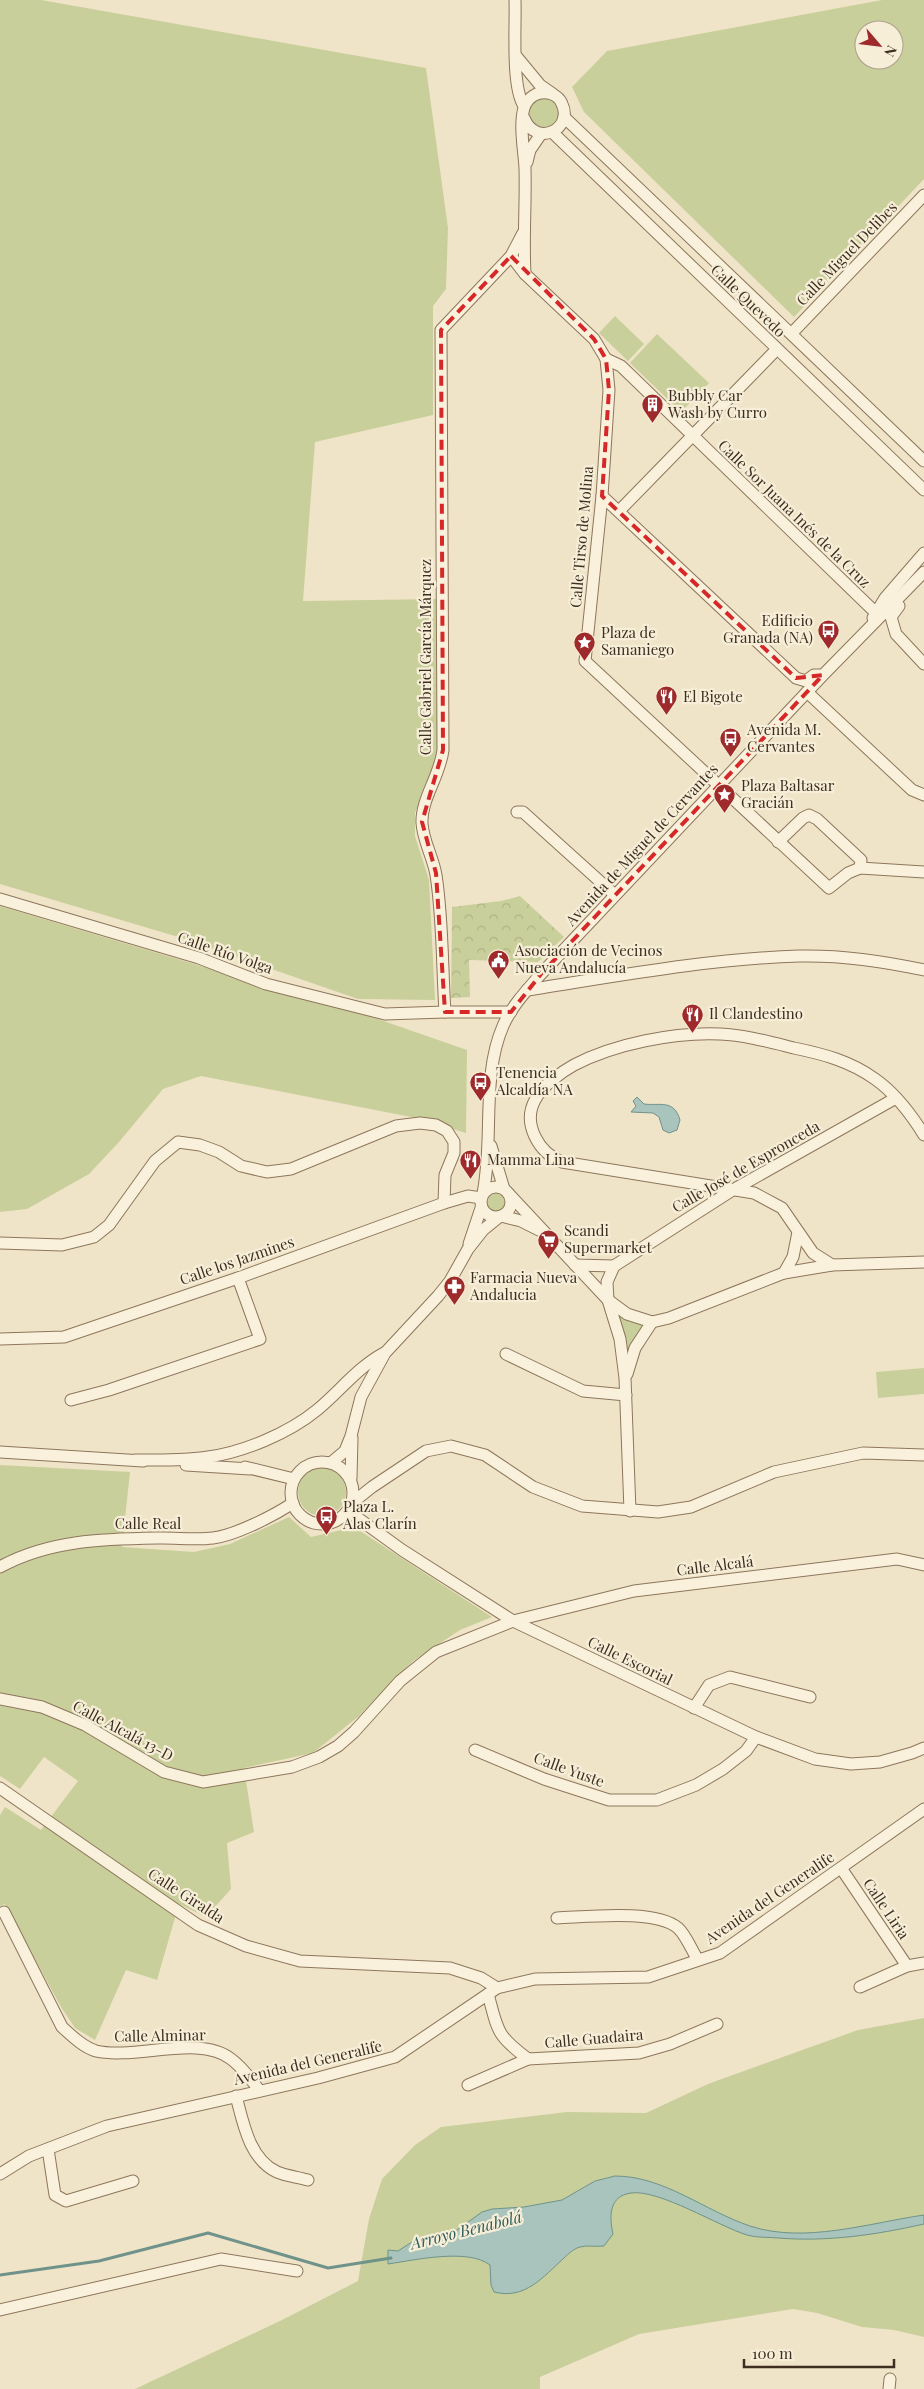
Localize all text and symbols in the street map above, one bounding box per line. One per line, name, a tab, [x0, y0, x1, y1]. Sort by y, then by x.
north arrow	[854, 20, 904, 70]
text: N	[880, 42, 902, 60]
street label: Calle Miguel Delibes	[791, 197, 901, 310]
street label: Calle Quevedo	[707, 260, 790, 341]
place label: Bubbly Car Wash by Curro	[667, 385, 767, 422]
building icon: Bubbly Car Wash by Curro	[640, 393, 664, 424]
street label: Calle Sor Juana Inés de la Cruz	[714, 435, 875, 592]
street label: Calle Tirso de Molina	[565, 465, 597, 609]
street label: Calle Gabriel García Márquez	[415, 559, 435, 755]
place label: Edificio Granada (NA)	[723, 610, 813, 647]
bus stop icon: Edificio Granada (NA)	[817, 618, 841, 649]
place label: Plaza de Samaniego	[601, 622, 674, 659]
place icon: Plaza de Samaniego	[573, 630, 597, 661]
restaurant icon: El Bigote	[655, 685, 679, 716]
place label: El Bigote	[683, 686, 743, 706]
place label: Avenida M. Cervantes	[746, 719, 821, 756]
bus stop icon: Avenida M. Cervantes	[719, 727, 743, 758]
street label: Avenida de Miguel de Cervantes	[560, 759, 722, 930]
place label: Plaza Baltasar Gracián	[741, 775, 835, 812]
place icon: Plaza Baltasar Gracián	[713, 783, 737, 814]
street label: Calle Río Volga	[175, 926, 276, 978]
place label: Asociación de Vecinos Nueva Andalucía	[514, 940, 662, 977]
public building icon: Asociación de Vecinos Nueva Andalucía	[487, 948, 511, 979]
restaurant icon: Il Clandestino	[681, 1002, 705, 1033]
place label: Il Clandestino	[709, 1003, 803, 1023]
place label: Tenencia Alcaldía NA	[495, 1062, 573, 1099]
bus stop icon: Tenencia Alcaldía NA	[468, 1070, 492, 1101]
street label: Calle José de Espronceda	[668, 1115, 824, 1217]
restaurant icon: Mamma Lina	[459, 1148, 483, 1179]
place label: Mamma Lina	[487, 1149, 575, 1169]
place label: Scandi Supermarket	[564, 1220, 652, 1257]
supermarket icon: Scandi Supermarket	[536, 1228, 560, 1259]
street label: Calle los Jazmines	[177, 1231, 297, 1289]
place label: Farmacia Nueva Andalucia	[469, 1267, 578, 1304]
pharmacy icon: Farmacia Nueva Andalucia	[442, 1275, 466, 1306]
place label: Plaza L. Alas Clarín	[342, 1496, 417, 1533]
bus stop icon: Plaza L. Alas Clarín	[315, 1504, 339, 1535]
street label: Calle Real	[115, 1513, 181, 1533]
street label: Calle Alcalá	[675, 1550, 755, 1580]
street label: Calle Escorial	[585, 1631, 676, 1689]
street label: Calle Alcalá 13-D	[70, 1695, 177, 1765]
street label: Calle Yuste	[531, 1747, 607, 1791]
street label: Avenida del Generalife	[700, 1847, 838, 1948]
street label: Calle Giralda	[145, 1863, 229, 1928]
street label: Calle Liria	[859, 1874, 915, 1943]
street label: Calle Alminar	[114, 2024, 206, 2046]
street label: Calle Guadaira	[544, 2024, 645, 2052]
street label: Avenida del Generalife	[231, 2035, 384, 2089]
water label: Arroyo Benabolá	[406, 2205, 524, 2254]
scale bar	[744, 2336, 894, 2368]
text: 100 m	[752, 2343, 793, 2363]

